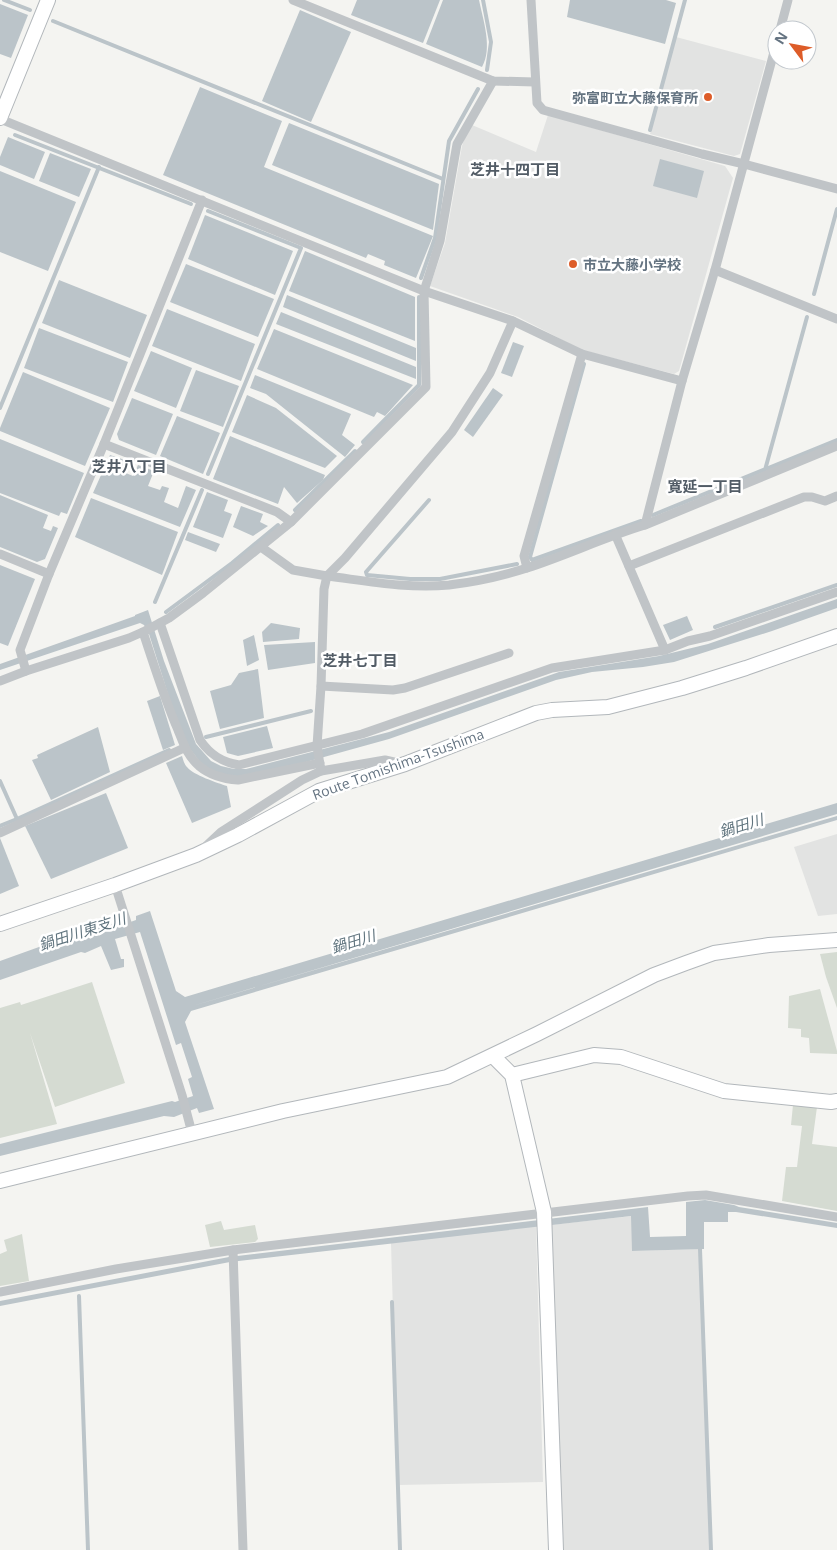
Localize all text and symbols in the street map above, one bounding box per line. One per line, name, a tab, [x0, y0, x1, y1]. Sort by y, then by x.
north arrow	[767, 20, 817, 70]
text: N	[769, 28, 792, 48]
place label: 弥富町立大藤保育所	[572, 88, 698, 107]
marker: 弥富町立大藤保育所	[702, 91, 714, 103]
district label: 芝井十四丁目	[470, 159, 560, 179]
place label: 市立大藤小学校	[583, 255, 681, 274]
marker: 市立大藤小学校	[567, 258, 579, 270]
district label: 芝井八丁目	[91, 456, 167, 476]
district label: 寛延一丁目	[667, 476, 743, 496]
district label: 芝井七丁目	[322, 650, 398, 670]
street label: Route Tomishima-Tsushima	[310, 724, 486, 804]
water label: 鍋田川	[717, 808, 767, 841]
water label: 鍋田川東支川	[36, 907, 130, 954]
water label: 鍋田川	[329, 924, 379, 957]

